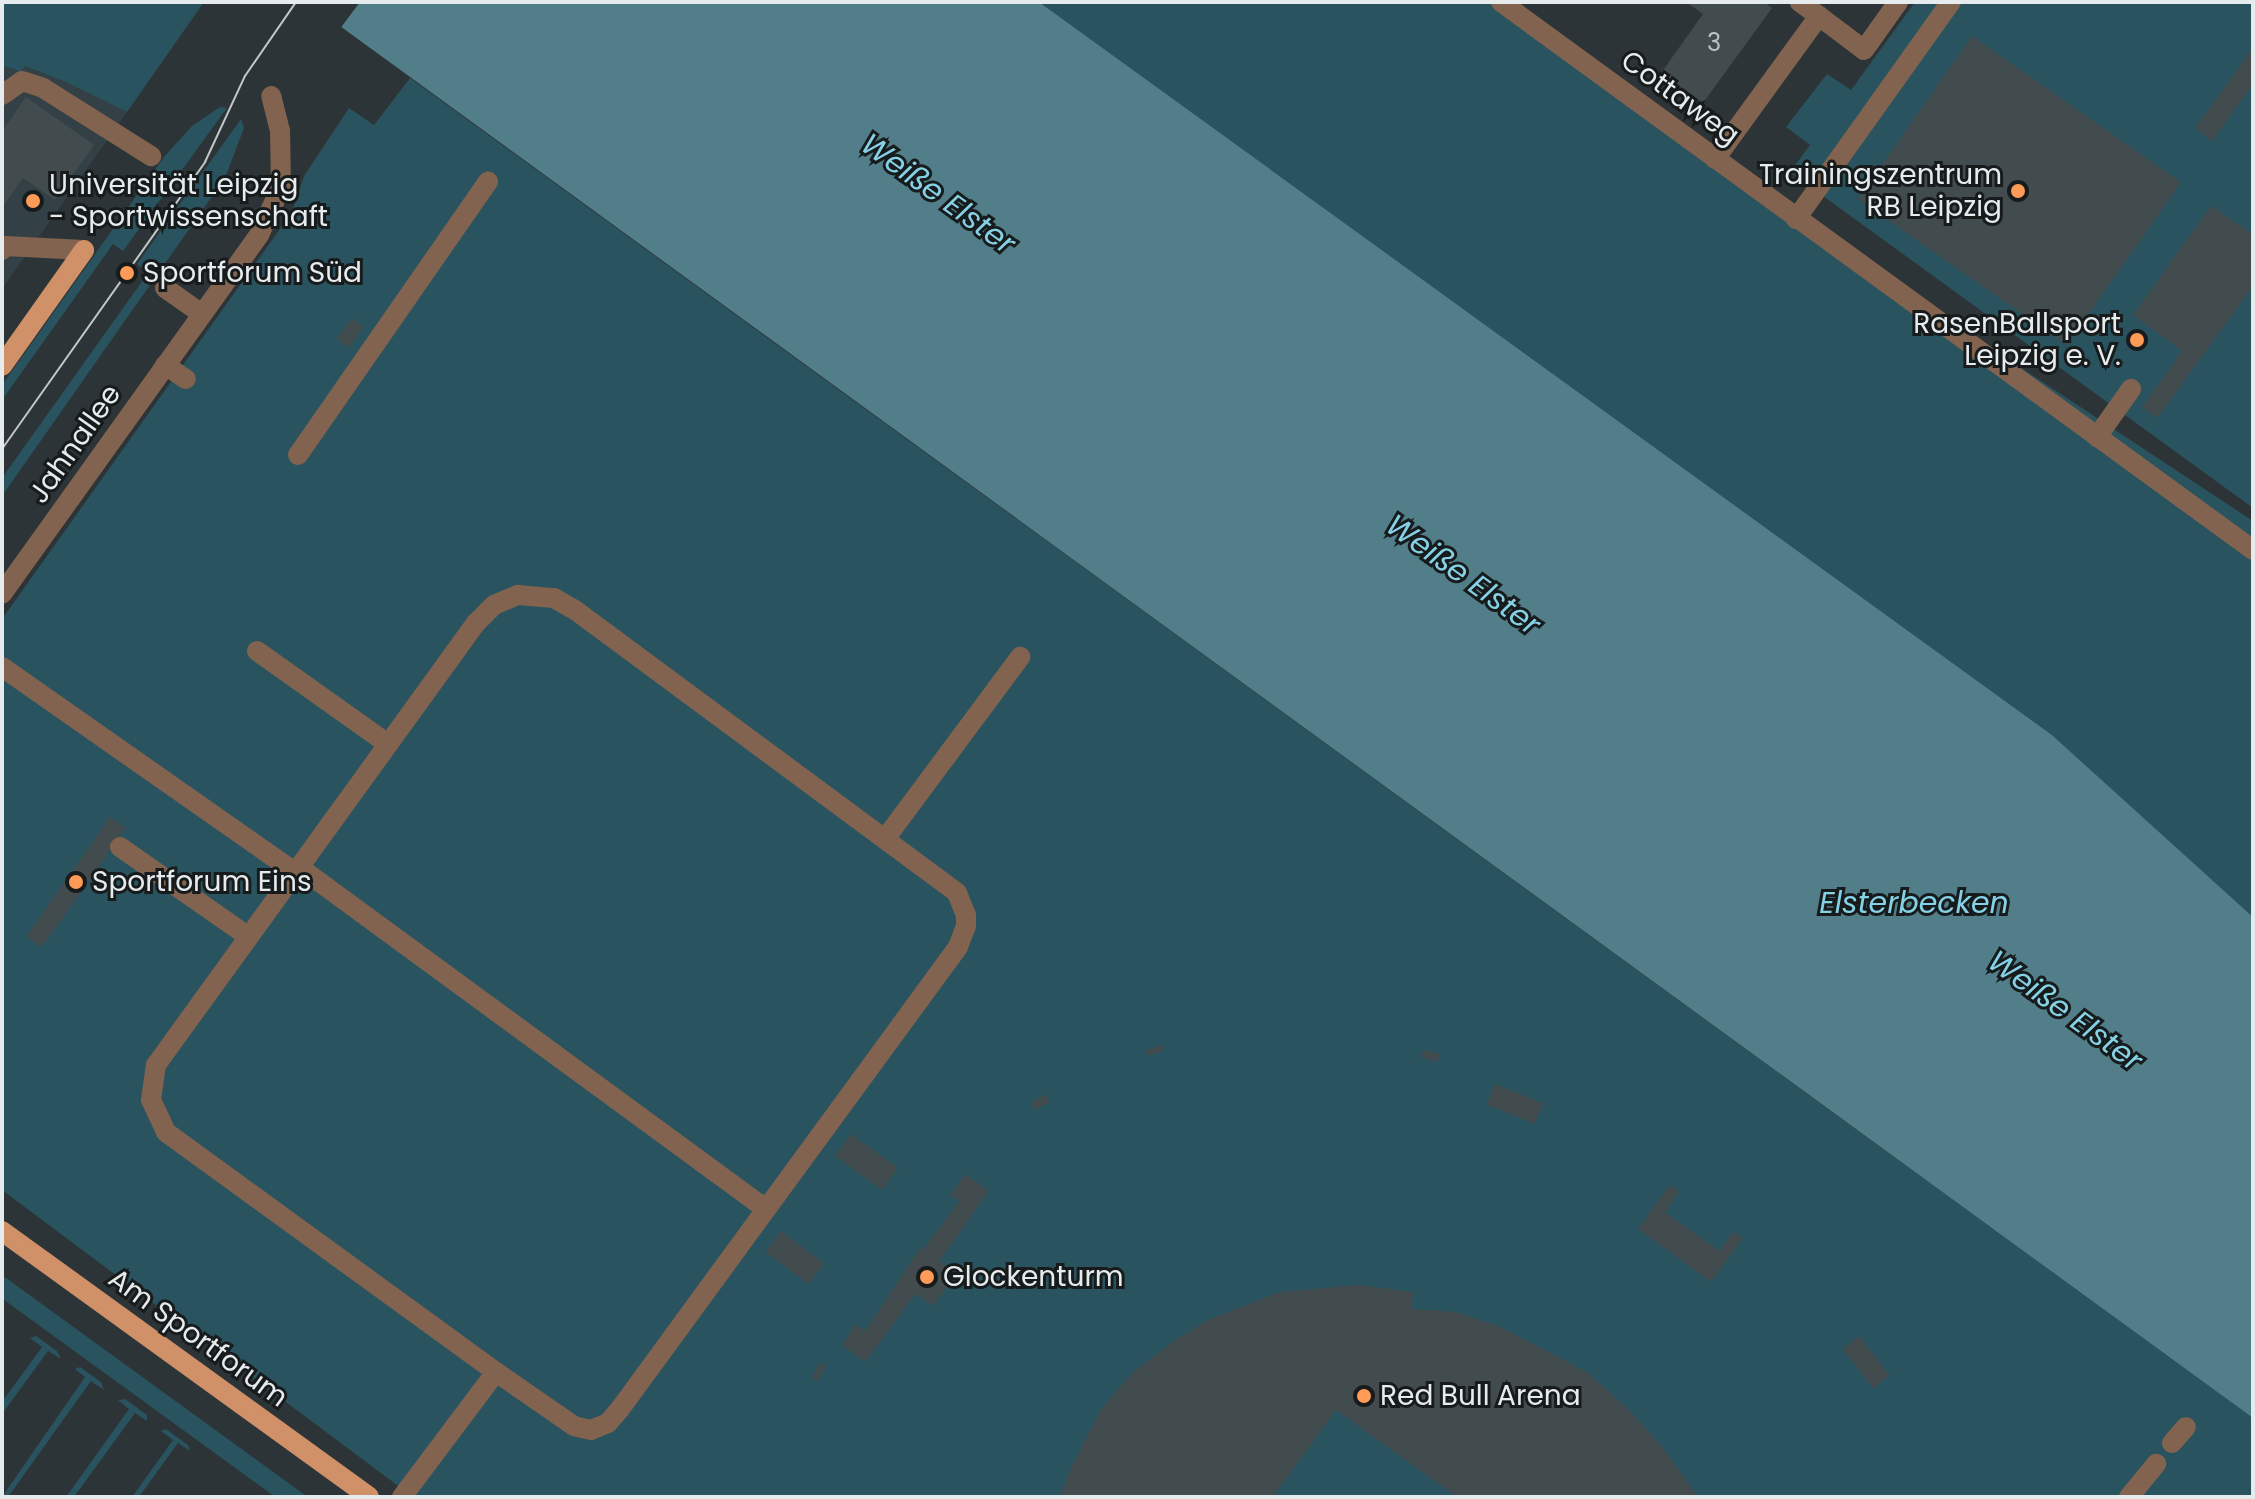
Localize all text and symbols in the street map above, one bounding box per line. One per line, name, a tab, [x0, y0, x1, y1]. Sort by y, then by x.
house number: 3	[1707, 29, 1721, 57]
street label: Cottaweg	[1614, 44, 1746, 152]
water label: Weiße Elster	[854, 126, 1022, 262]
place label: Trainingszentrum RB Leipzig	[1759, 158, 2002, 224]
place label: Universität Leipzig - Sportwissenschaft	[49, 168, 328, 234]
marker: Trainingszentrum RB Leipzig	[2009, 182, 2027, 200]
marker: Universität Leipzig - Sportwissenschaft	[24, 192, 42, 210]
place label: Sportforum Süd	[143, 256, 362, 290]
marker: Sportforum Süd	[118, 264, 136, 282]
place label: RasenBallsport Leipzig e. V.	[1913, 307, 2121, 373]
marker: RasenBallsport Leipzig e. V.	[2128, 331, 2146, 349]
street label: Jahnallee	[22, 378, 128, 510]
water label: Weiße Elster	[1379, 507, 1547, 643]
place label: Sportforum Eins	[92, 865, 312, 899]
marker: Sportforum Eins	[67, 873, 85, 891]
water label: Elsterbecken	[1819, 885, 2009, 921]
water label: Weiße Elster	[1981, 943, 2149, 1079]
place label: Glockenturm	[943, 1260, 1124, 1294]
street label: Am Sportforum	[102, 1262, 294, 1414]
marker: Glockenturm	[918, 1268, 936, 1286]
place label: Red Bull Arena	[1380, 1379, 1581, 1413]
marker: Red Bull Arena	[1355, 1387, 1373, 1405]

